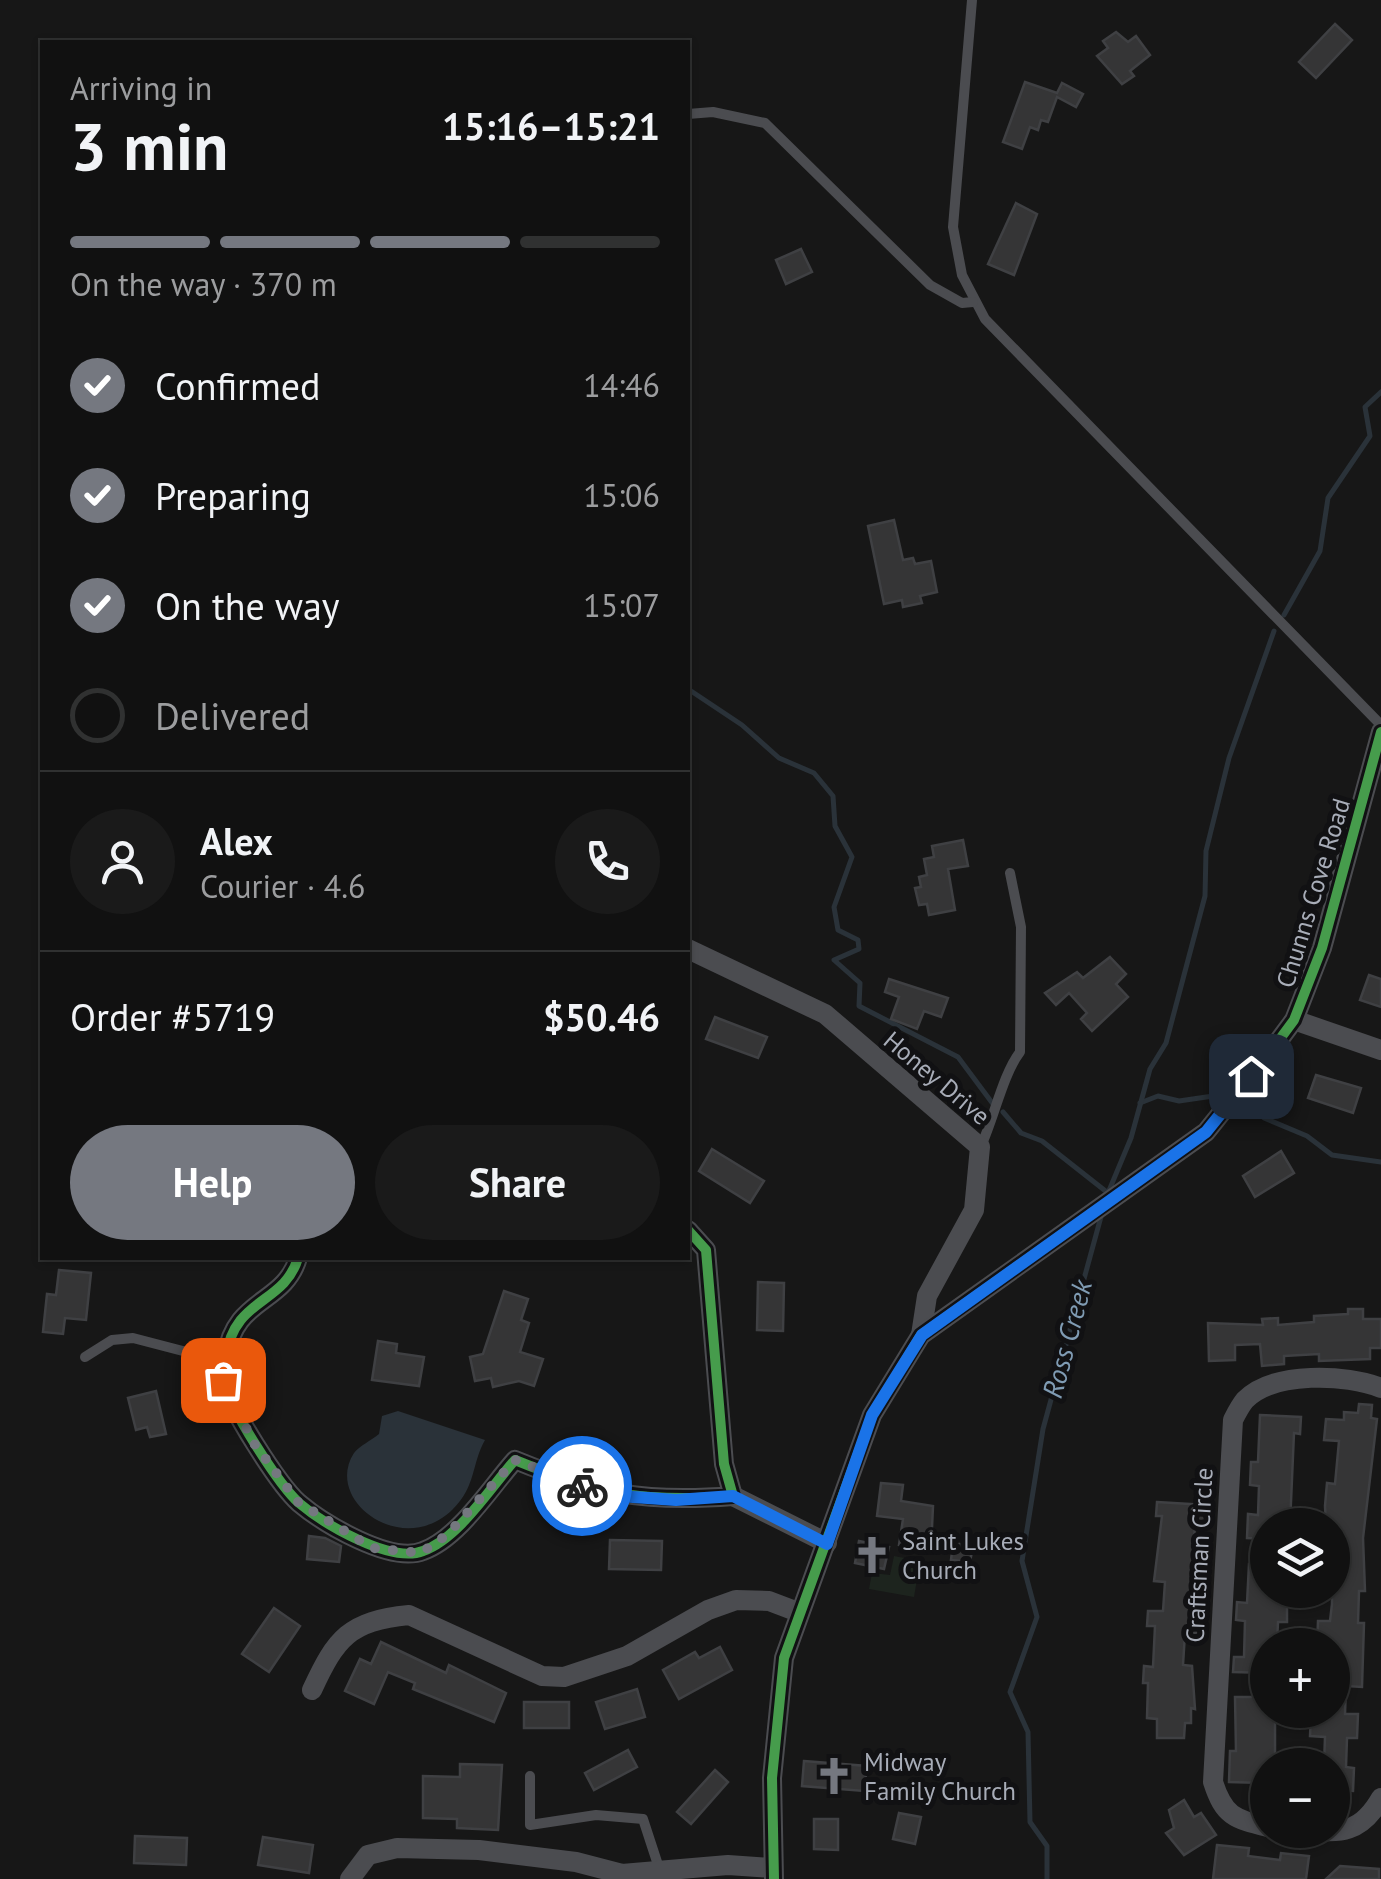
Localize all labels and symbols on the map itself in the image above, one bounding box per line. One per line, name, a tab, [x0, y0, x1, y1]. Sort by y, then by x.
street label: Chunns Cove Road	[1269, 794, 1357, 992]
street label: Honey Drive	[877, 1024, 997, 1132]
pin	[1209, 1034, 1294, 1119]
water label: Ross Creek	[1033, 1275, 1100, 1402]
pin	[181, 1338, 266, 1423]
courier	[532, 1436, 632, 1536]
street label: Craftsman Circle	[1178, 1467, 1220, 1643]
place label: Saint Lukes Church	[902, 1525, 1024, 1586]
church icon: Saint Lukes Church	[851, 1534, 893, 1576]
place label: Midway Family Church	[864, 1746, 1016, 1807]
church icon: Midway Family Church	[813, 1755, 855, 1797]

